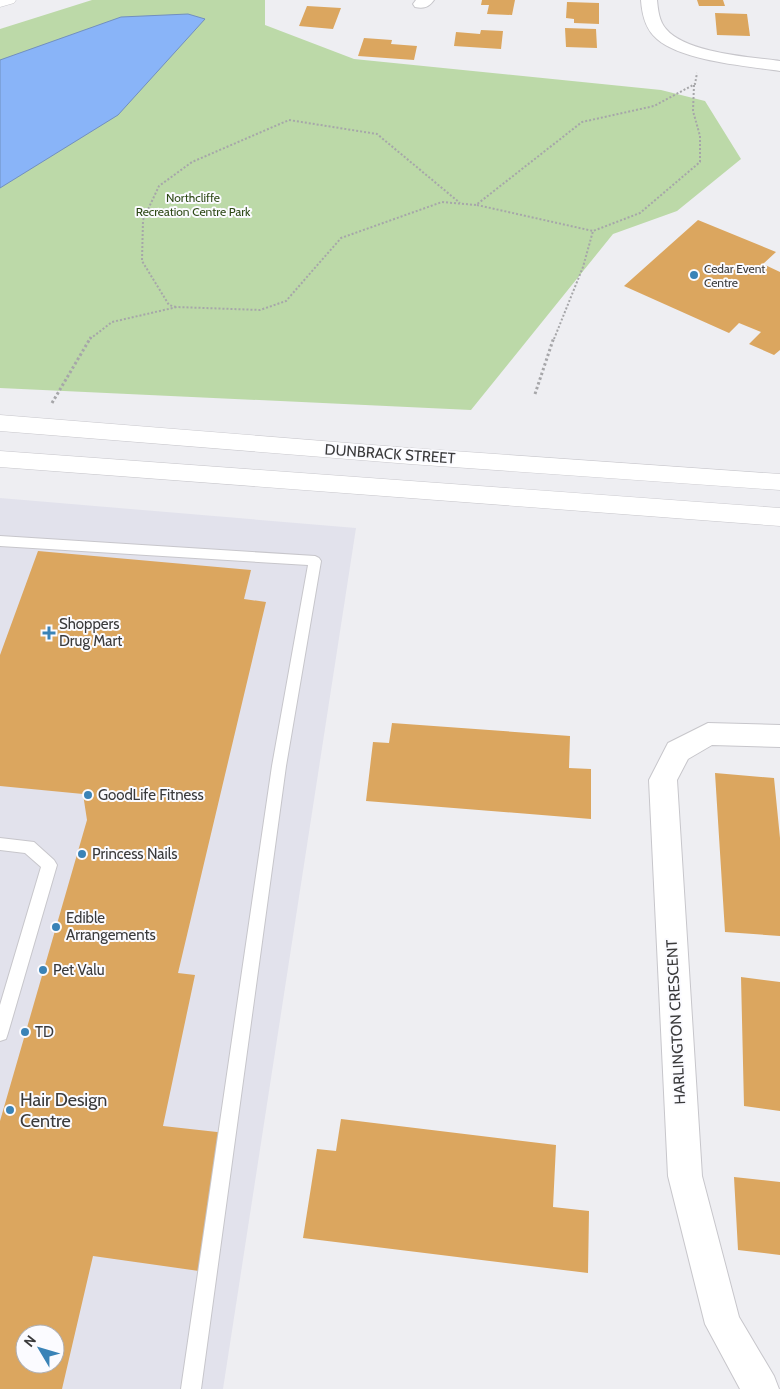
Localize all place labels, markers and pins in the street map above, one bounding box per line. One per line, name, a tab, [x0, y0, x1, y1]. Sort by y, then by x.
place label: Cedar Event Centre	[704, 261, 765, 290]
marker: Cedar Event Centre	[688, 269, 700, 281]
place label: Shoppers Drug Mart	[59, 615, 122, 650]
marker: Shoppers Drug Mart	[43, 627, 55, 639]
place label: GoodLife Fitness	[98, 786, 204, 804]
marker: GoodLife Fitness	[82, 789, 94, 801]
place label: Princess Nails	[92, 845, 177, 863]
marker: Princess Nails	[76, 848, 88, 860]
place label: Edible Arrangements	[66, 909, 156, 944]
marker: Edible Arrangements	[50, 921, 62, 933]
place label: Pet Valu	[53, 961, 105, 979]
marker: Pet Valu	[37, 964, 49, 976]
place label: TD	[35, 1023, 54, 1041]
marker: TD	[19, 1026, 31, 1038]
place label: Hair Design Centre	[20, 1089, 107, 1132]
marker: Hair Design Centre	[4, 1104, 16, 1116]

